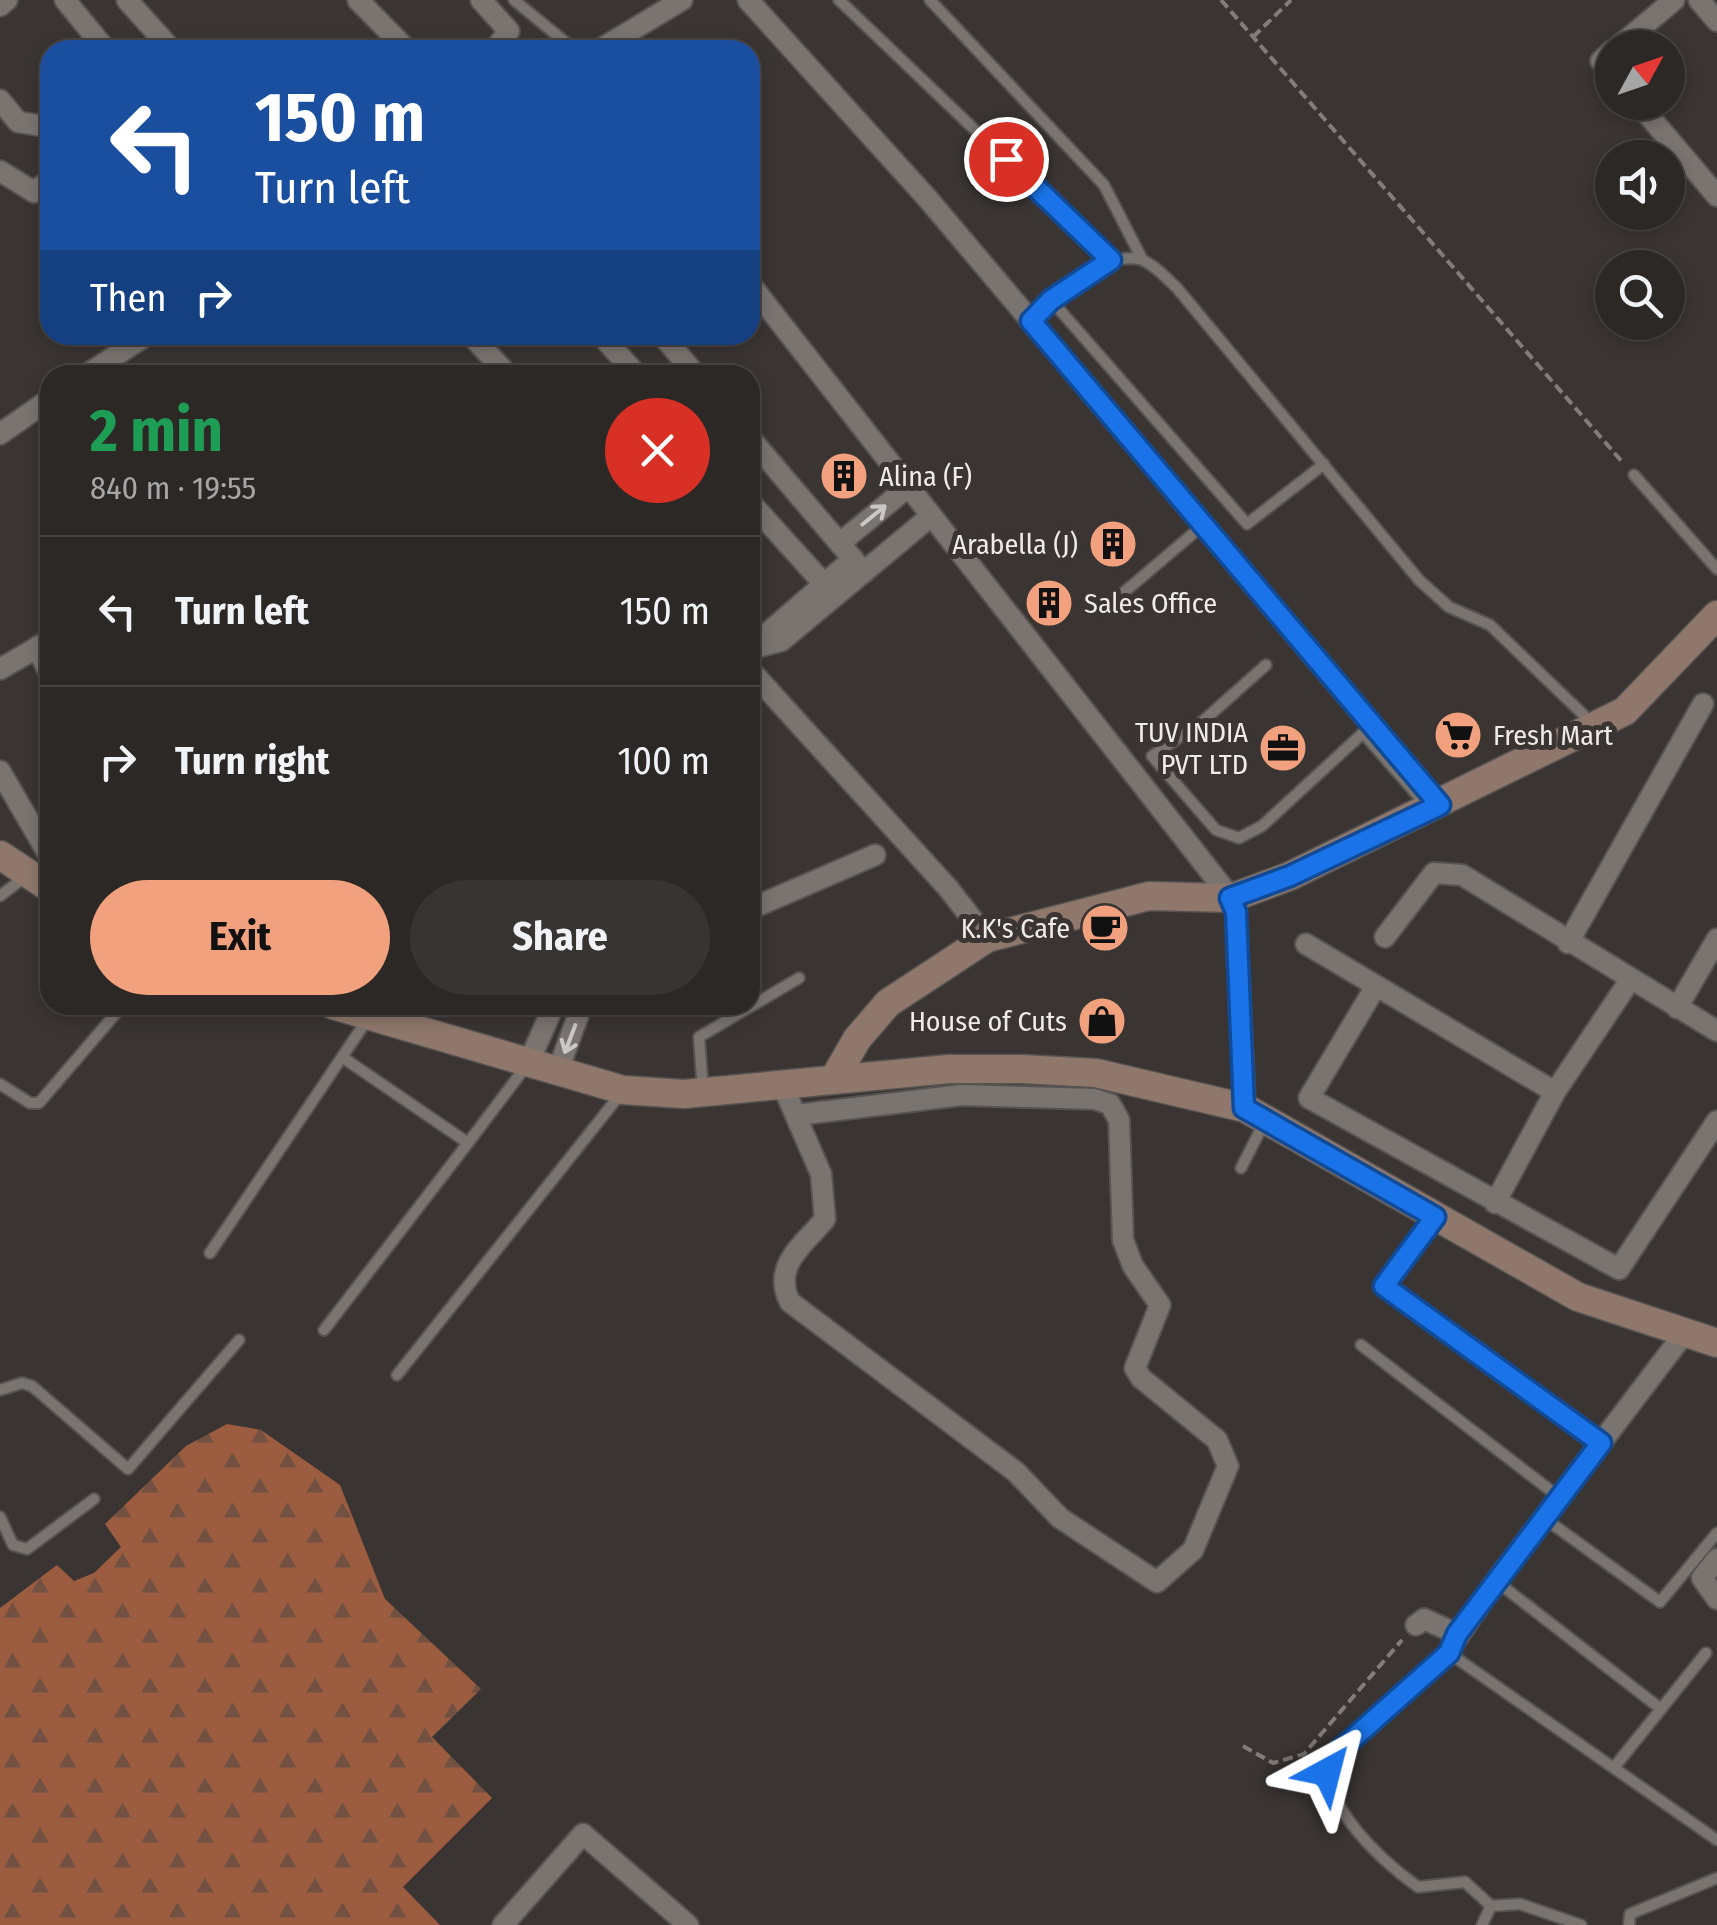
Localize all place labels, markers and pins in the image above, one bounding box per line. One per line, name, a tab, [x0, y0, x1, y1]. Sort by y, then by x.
pin	[964, 117, 1049, 202]
building icon: Alina (F)	[818, 450, 870, 502]
place label: Alina (F)	[879, 460, 972, 493]
building icon: Arabella (J)	[1087, 518, 1139, 570]
place label: Arabella (J)	[952, 528, 1078, 561]
building icon: Sales Office	[1023, 577, 1075, 629]
place label: Sales Office	[1084, 587, 1217, 620]
supermarket icon: Fresh Mart	[1432, 709, 1484, 761]
place label: TUV INDIA PVT LTD	[1135, 716, 1248, 781]
place label: Fresh Mart	[1493, 719, 1614, 752]
office icon: TUV INDIA PVT LTD	[1257, 722, 1309, 774]
cafe icon: K.K's Cafe	[1079, 902, 1131, 954]
place label: K.K's Cafe	[961, 912, 1070, 945]
shop icon: House of Cuts	[1076, 995, 1128, 1047]
place label: House of Cuts	[909, 1005, 1067, 1038]

